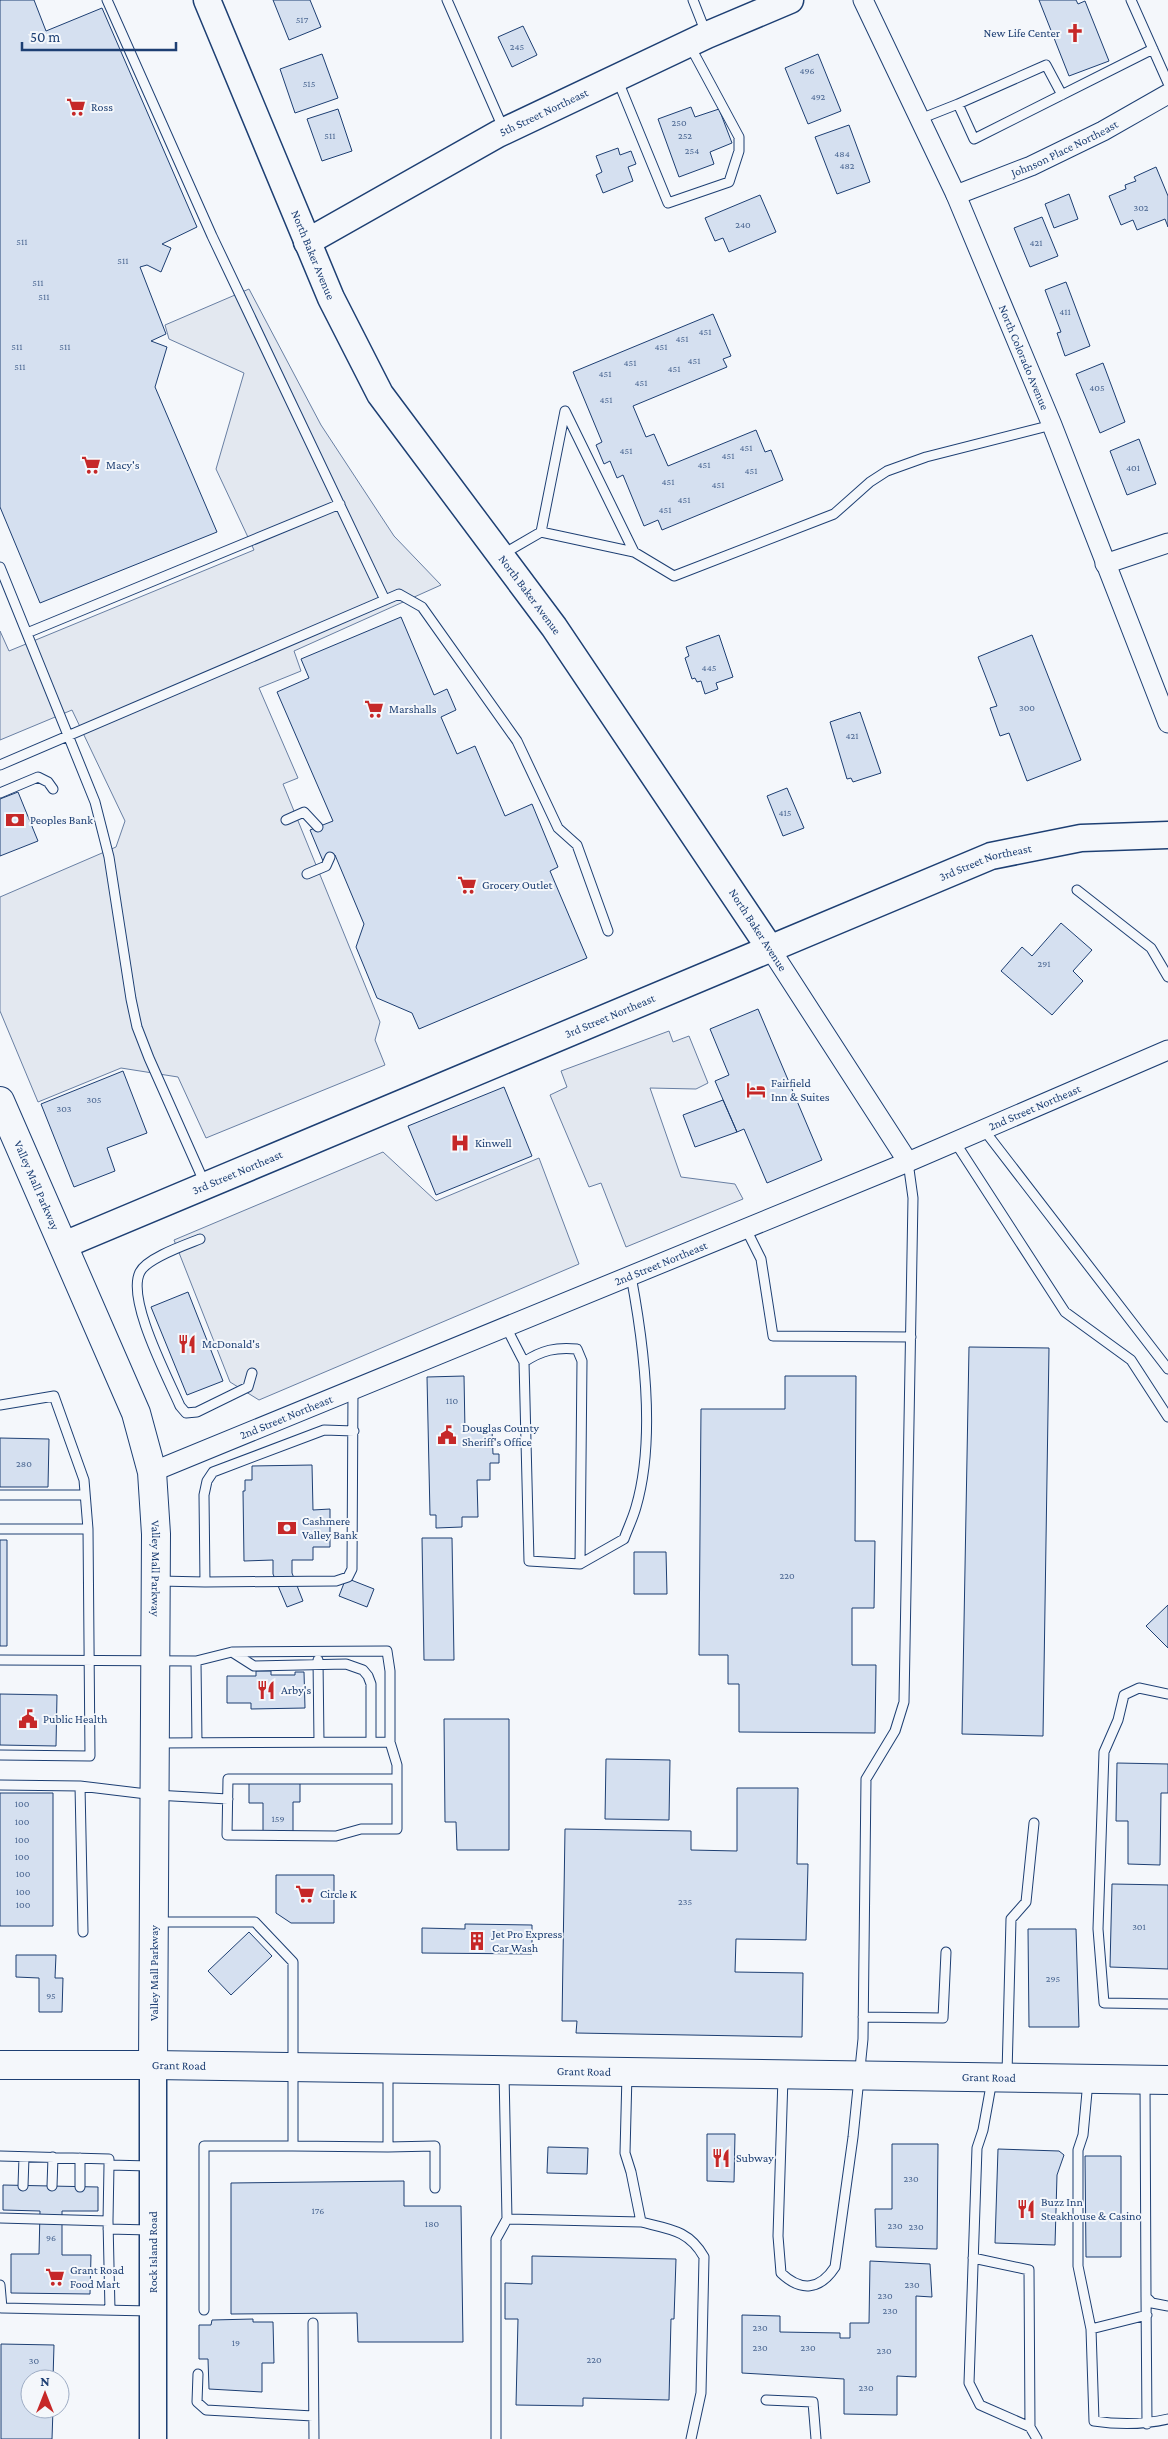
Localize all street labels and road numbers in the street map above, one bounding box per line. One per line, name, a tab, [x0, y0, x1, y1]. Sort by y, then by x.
street label: 5th Street Northeast	[497, 85, 591, 139]
street label: Johnson Place Northeast	[1008, 116, 1121, 180]
street label: North Baker Avenue	[288, 208, 338, 302]
street label: North Colorado Avenue	[996, 303, 1052, 412]
street label: North Baker Avenue	[496, 552, 564, 637]
street label: 3rd Street Northeast	[937, 841, 1034, 884]
street label: North Baker Avenue	[726, 886, 790, 974]
street label: 3rd Street Northeast	[563, 990, 658, 1041]
street label: 2nd Street Northeast	[986, 1081, 1084, 1133]
street label: Valley Mall Parkway	[11, 1138, 63, 1233]
street label: 3rd Street Northeast	[190, 1147, 286, 1197]
street label: 2nd Street Northeast	[612, 1238, 710, 1289]
street label: 2nd Street Northeast	[238, 1391, 336, 1442]
street label: Valley Mall Parkway	[148, 1520, 163, 1617]
street label: Valley Mall Parkway	[147, 1924, 161, 2021]
street label: Grant Road	[152, 2058, 207, 2073]
street label: Grant Road	[557, 2064, 612, 2079]
street label: Grant Road	[962, 2070, 1017, 2085]
street label: Rock Island Road	[146, 2210, 160, 2293]

